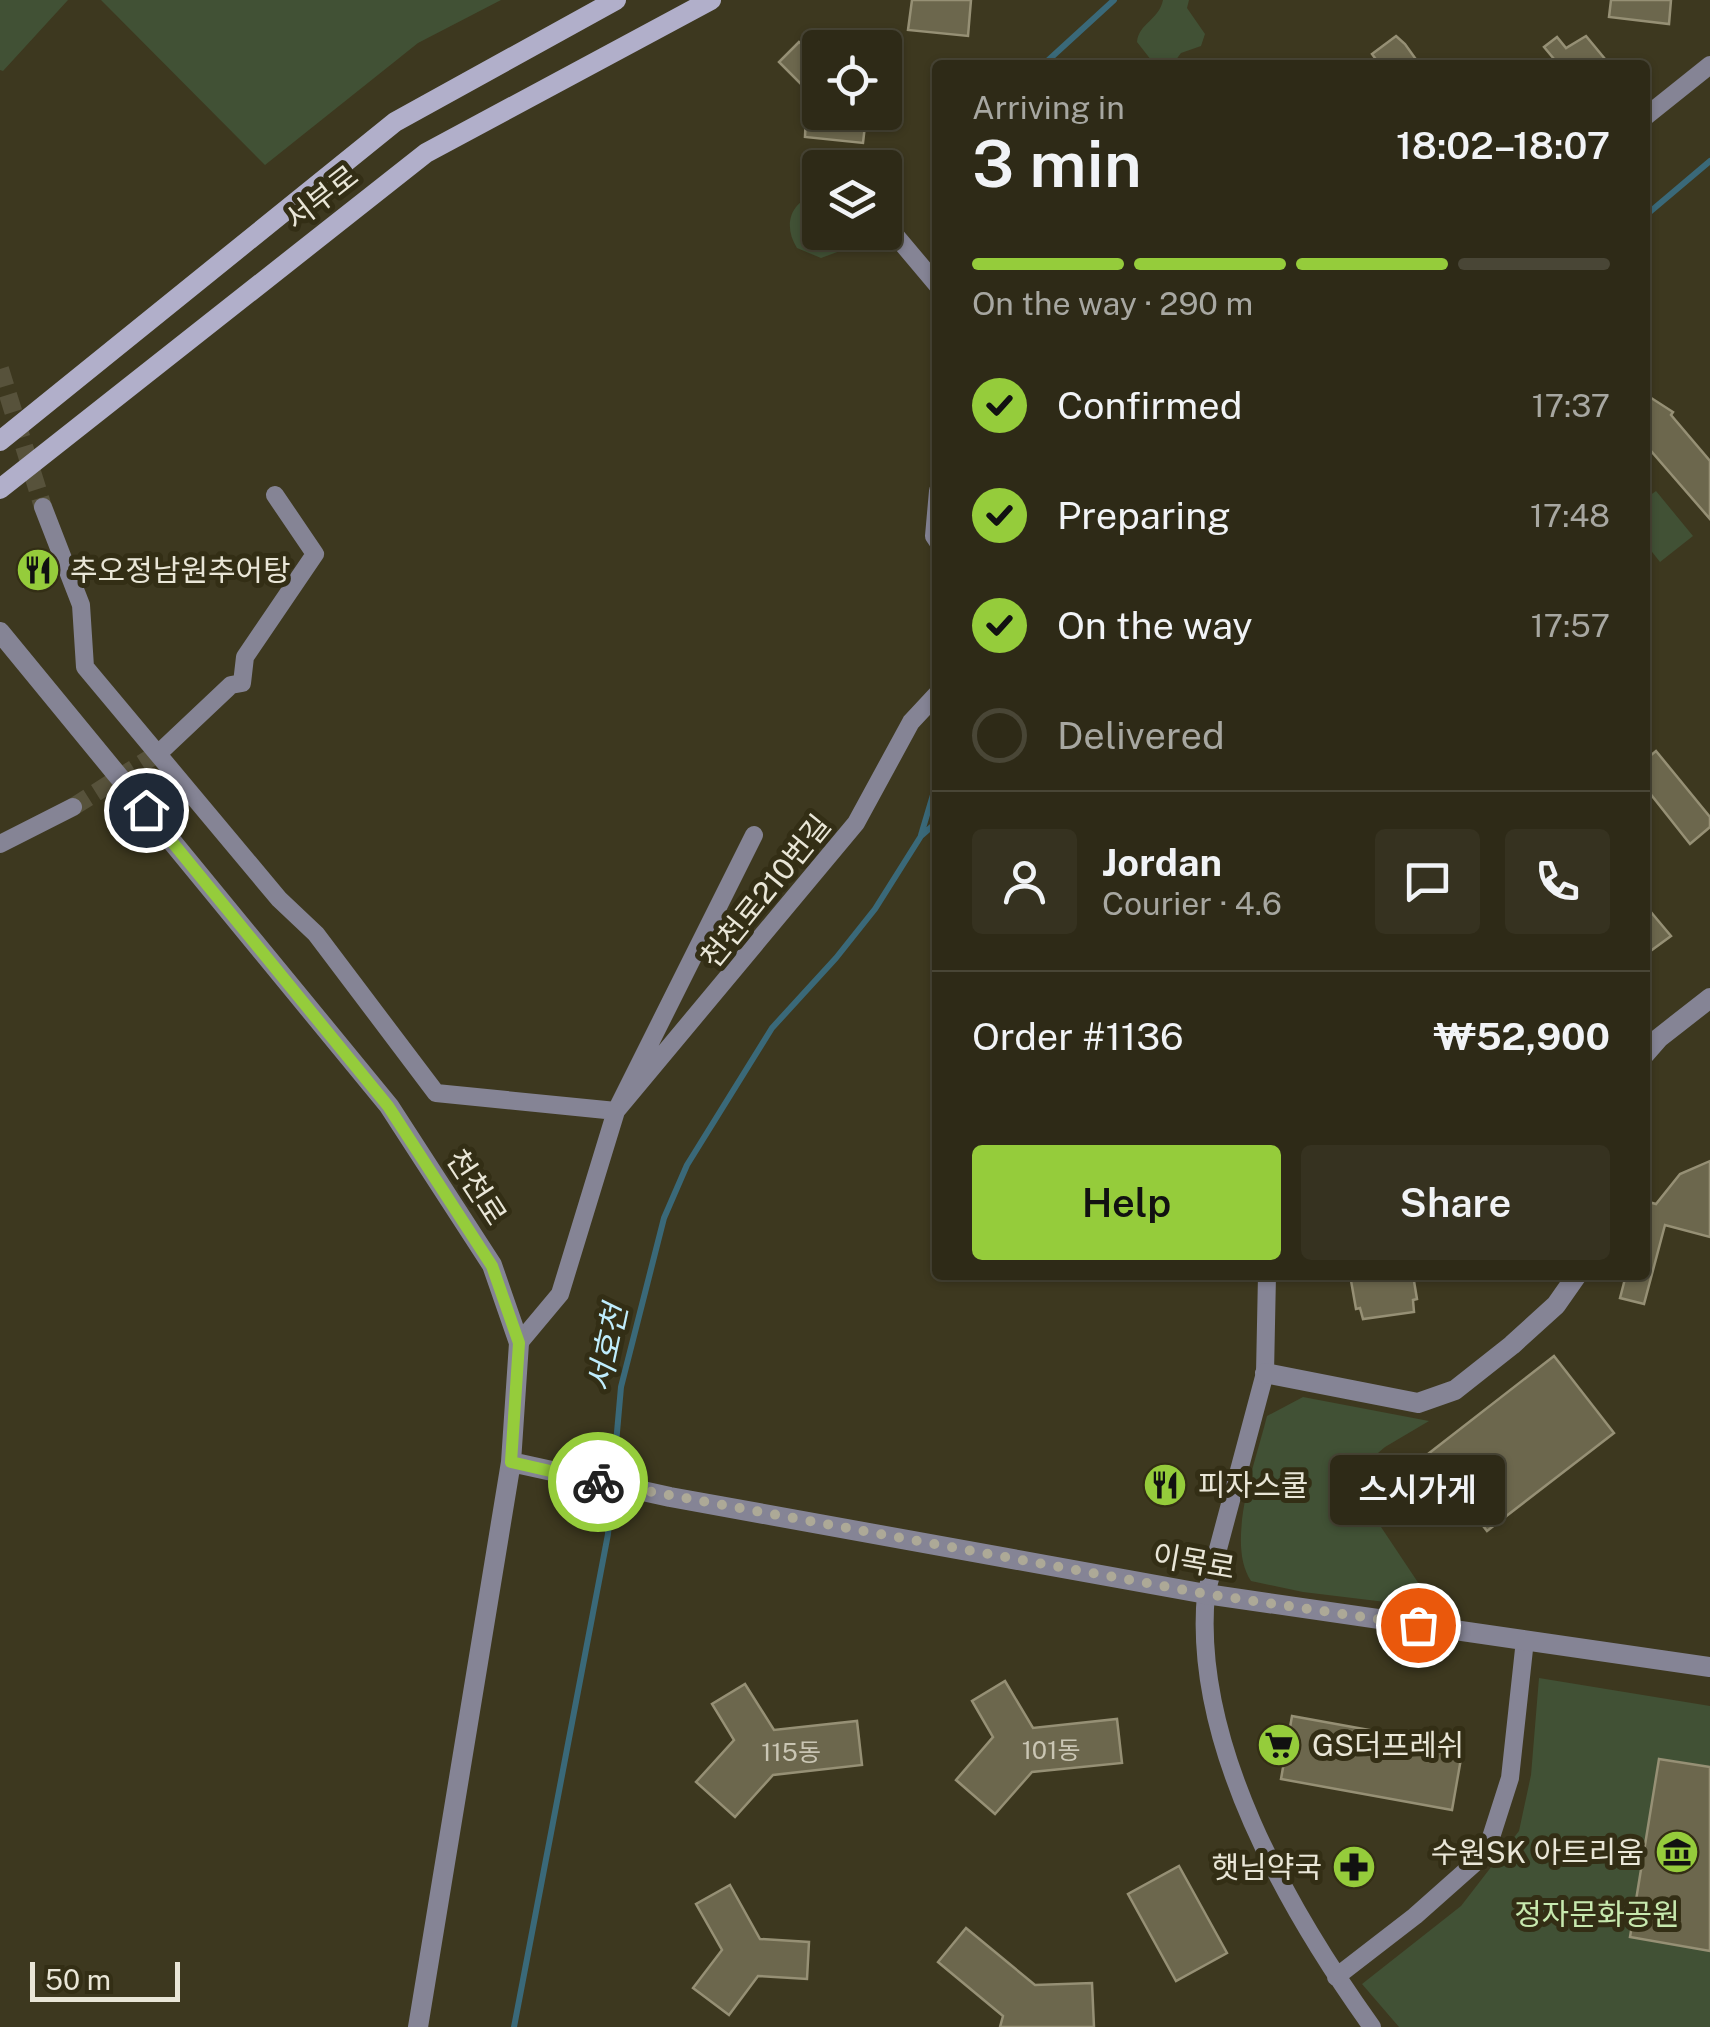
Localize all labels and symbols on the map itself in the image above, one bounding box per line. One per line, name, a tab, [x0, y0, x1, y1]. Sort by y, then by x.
street label: 서부로	[277, 157, 365, 237]
restaurant icon: 추오정남원추어탕	[15, 547, 61, 593]
place label: 추오정남원추어탕	[70, 552, 291, 588]
pin	[104, 768, 189, 853]
street label: 천천로210번길	[692, 807, 838, 975]
street label: 천천로	[439, 1142, 515, 1232]
water label: 서호천	[580, 1297, 635, 1395]
courier	[548, 1432, 648, 1532]
callout: 스시가게	[1330, 1455, 1506, 1525]
restaurant icon: 피자스쿨	[1142, 1462, 1188, 1508]
place label: 피자스쿨	[1198, 1467, 1308, 1503]
street label: 이목로	[1150, 1536, 1238, 1586]
pin	[1376, 1583, 1461, 1668]
supermarket icon: GS더프레쉬	[1256, 1722, 1302, 1768]
place label: GS더프레쉬	[1312, 1727, 1464, 1763]
house number: 101동	[1022, 1735, 1080, 1765]
house number: 115동	[761, 1737, 821, 1767]
museum icon: 수원SK 아트리움	[1654, 1829, 1700, 1875]
place label: 수원SK 아트리움	[1431, 1834, 1644, 1870]
pharmacy icon: 햇님약국	[1331, 1844, 1377, 1890]
place label: 햇님약국	[1212, 1849, 1322, 1885]
park label: 정자문화공원	[1514, 1896, 1680, 1932]
scale bar	[30, 1957, 180, 2002]

